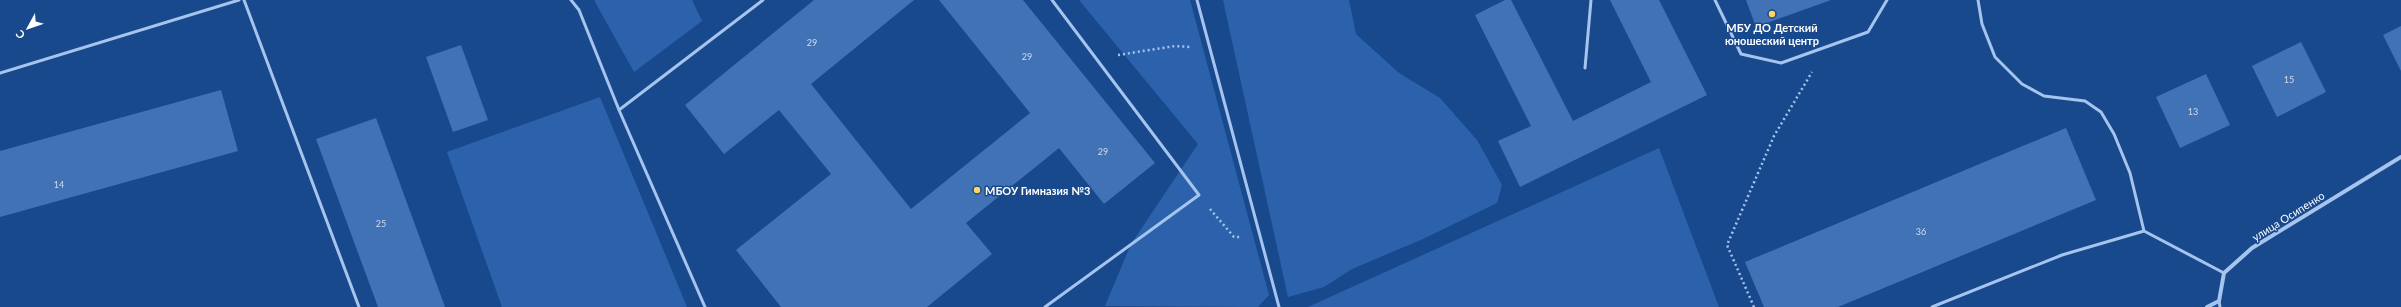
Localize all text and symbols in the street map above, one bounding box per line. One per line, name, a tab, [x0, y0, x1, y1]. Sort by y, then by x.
north arrow	[8, 8, 48, 48]
marker: МБУ ДО Детский юношеский центр	[1767, 9, 1777, 19]
place label: МБУ ДО Детский юношеский центр	[1725, 21, 1819, 47]
text: С	[12, 27, 27, 42]
house number: 29	[807, 37, 817, 48]
house number: 29	[1022, 51, 1032, 62]
house number: 15	[2284, 74, 2294, 85]
house number: 13	[2188, 106, 2198, 117]
house number: 29	[1098, 146, 1108, 157]
house number: 14	[54, 179, 64, 190]
place label: МБОУ Гимназия №3	[985, 184, 1090, 197]
marker: МБОУ Гимназия №3	[972, 185, 982, 195]
street label: улица Осипенко	[2249, 188, 2327, 244]
house number: 25	[376, 218, 386, 229]
house number: 36	[1916, 226, 1926, 237]

